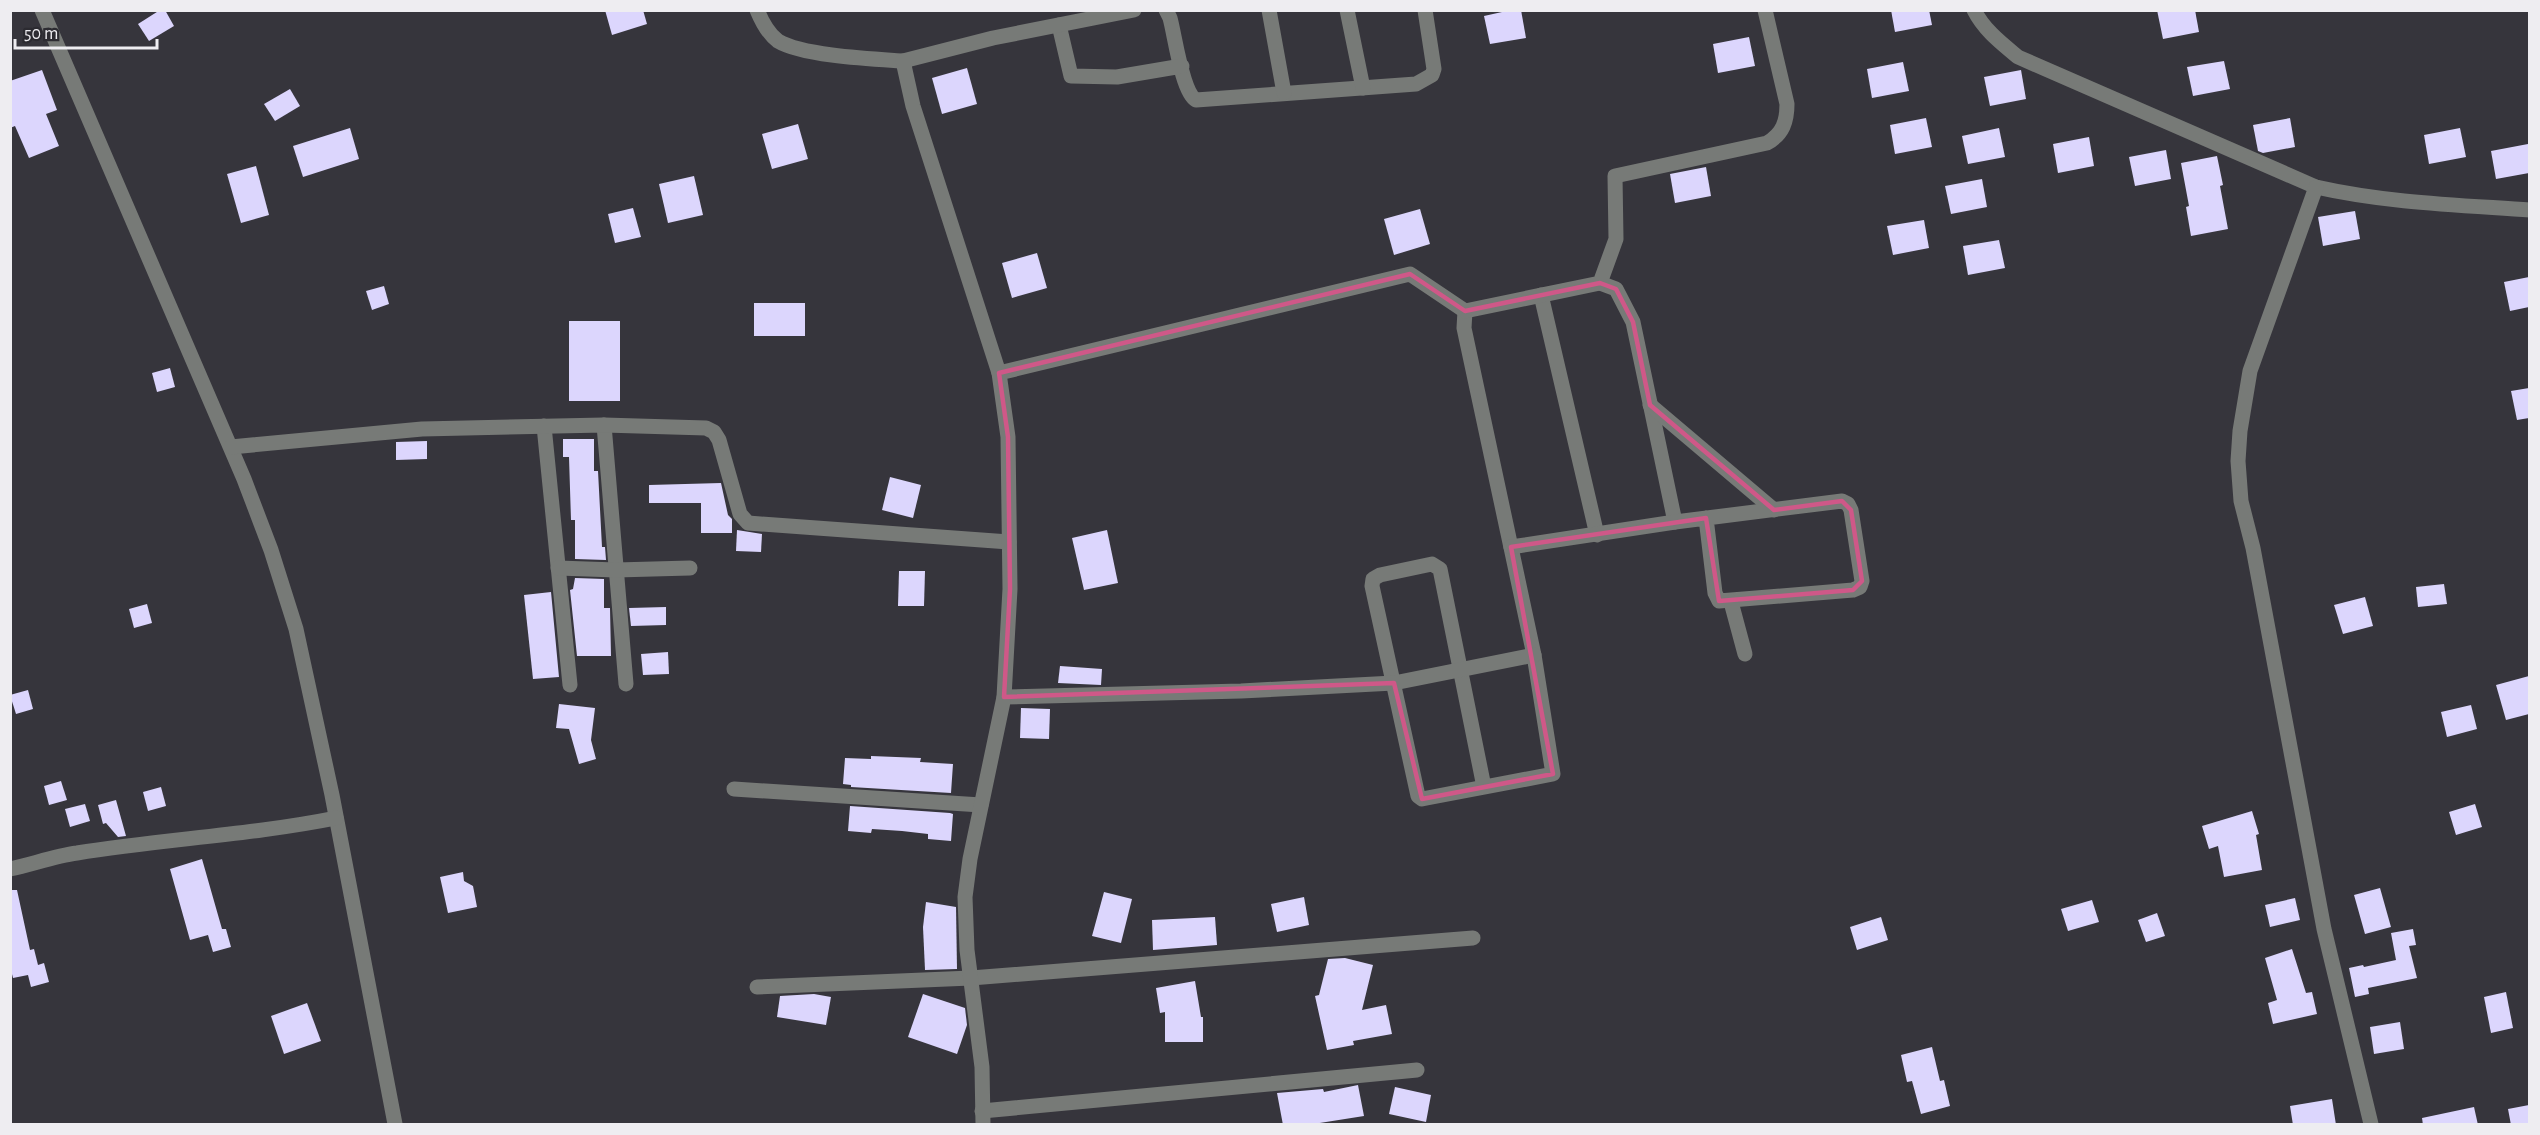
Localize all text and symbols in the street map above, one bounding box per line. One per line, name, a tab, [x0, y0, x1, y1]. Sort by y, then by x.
scale bar	[15, 12, 158, 50]
text: 50 m	[24, 25, 58, 43]

